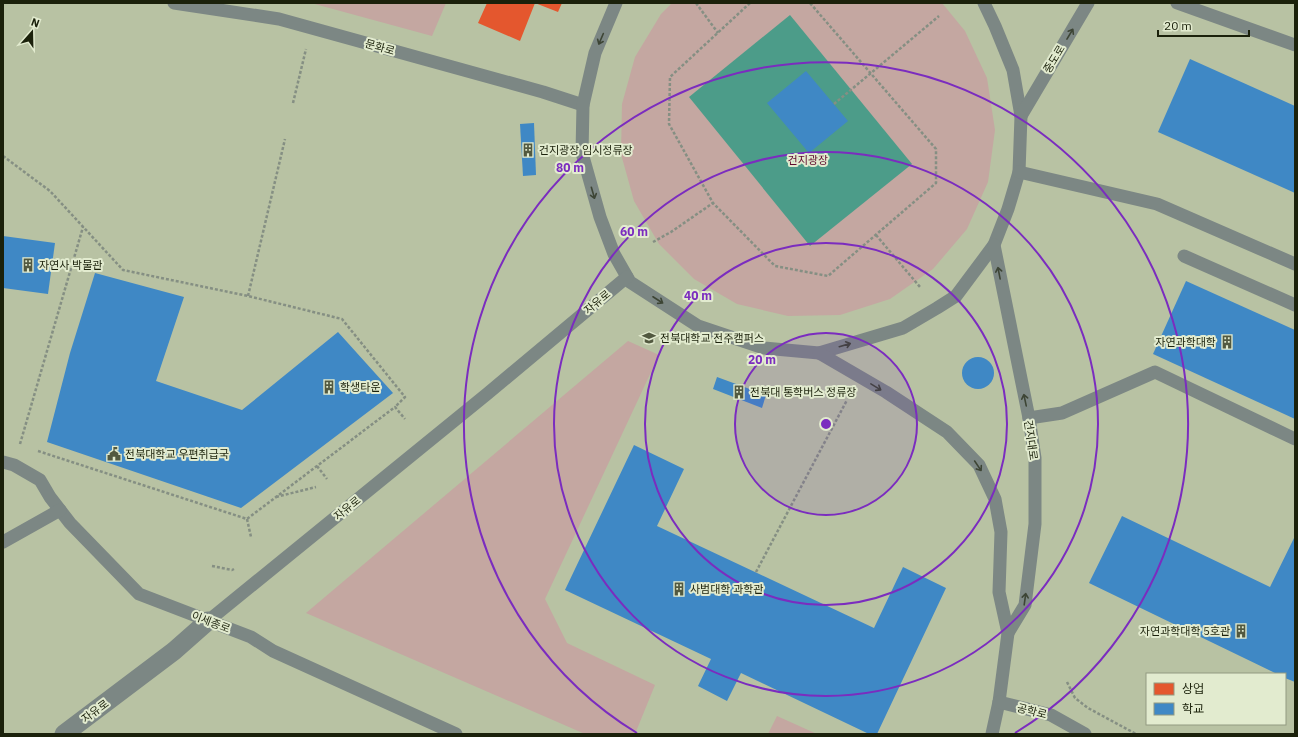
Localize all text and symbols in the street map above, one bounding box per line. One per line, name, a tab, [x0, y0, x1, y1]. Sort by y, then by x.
north arrow	[12, 12, 52, 52]
scale bar	[1158, 12, 1249, 38]
text: N	[29, 15, 42, 31]
text: 20 m	[1164, 18, 1192, 33]
one-way arrow	[1066, 28, 1074, 40]
one-way arrow	[597, 32, 604, 44]
street label: 문화로	[363, 36, 397, 58]
street label: 중도로	[1040, 42, 1068, 76]
building icon: 건지광장 임시정류장	[520, 142, 536, 158]
place label: 건지광장 임시정류장	[539, 143, 633, 157]
park label: 건지광장	[788, 153, 828, 167]
text: 80 m	[556, 160, 584, 175]
one-way arrow	[590, 186, 597, 199]
text: 60 m	[620, 224, 648, 239]
building icon: 자연사 박물관	[20, 257, 36, 273]
place label: 자연사 박물관	[39, 258, 102, 272]
one-way arrow	[995, 267, 1003, 280]
street label: 자유로	[581, 287, 613, 317]
text: 40 m	[684, 288, 712, 303]
one-way arrow	[652, 295, 663, 304]
school or university icon: 전북대학교 전주캠퍼스	[641, 330, 657, 346]
place label: 전북대학교 전주캠퍼스	[660, 331, 764, 345]
building icon: 자연과학대학	[1219, 334, 1235, 350]
place label: 자연과학대학	[1155, 335, 1216, 349]
one-way arrow	[838, 341, 851, 348]
text: 20 m	[748, 352, 776, 367]
building icon: 학생타운	[321, 379, 337, 395]
place label: 학생타운	[340, 380, 380, 394]
one-way arrow	[870, 383, 882, 391]
building icon: 전북대 통학버스 정류장	[731, 384, 747, 400]
place label: 전북대 통학버스 정류장	[750, 385, 856, 399]
one-way arrow	[1021, 394, 1029, 407]
centre of rings	[819, 417, 833, 431]
street label: 건지대로	[1021, 419, 1041, 461]
public building icon: 전북대학교 우편취급국	[106, 446, 122, 462]
place label: 전북대학교 우편취급국	[125, 447, 229, 461]
one-way arrow	[974, 460, 982, 471]
street label: 자유로	[331, 493, 363, 523]
building icon: 사범대학 과학관	[671, 581, 687, 597]
place label: 사범대학 과학관	[690, 582, 763, 596]
one-way arrow	[1022, 593, 1029, 606]
street label: 이세종로	[190, 608, 232, 636]
building icon: 자연과학대학 5호관	[1233, 623, 1249, 639]
place label: 자연과학대학 5호관	[1140, 624, 1230, 638]
legend	[1146, 673, 1286, 725]
text: 상업	[1182, 681, 1204, 696]
street label: 자유로	[79, 696, 111, 726]
street label: 공학로	[1016, 701, 1048, 721]
text: 학교	[1182, 701, 1204, 716]

